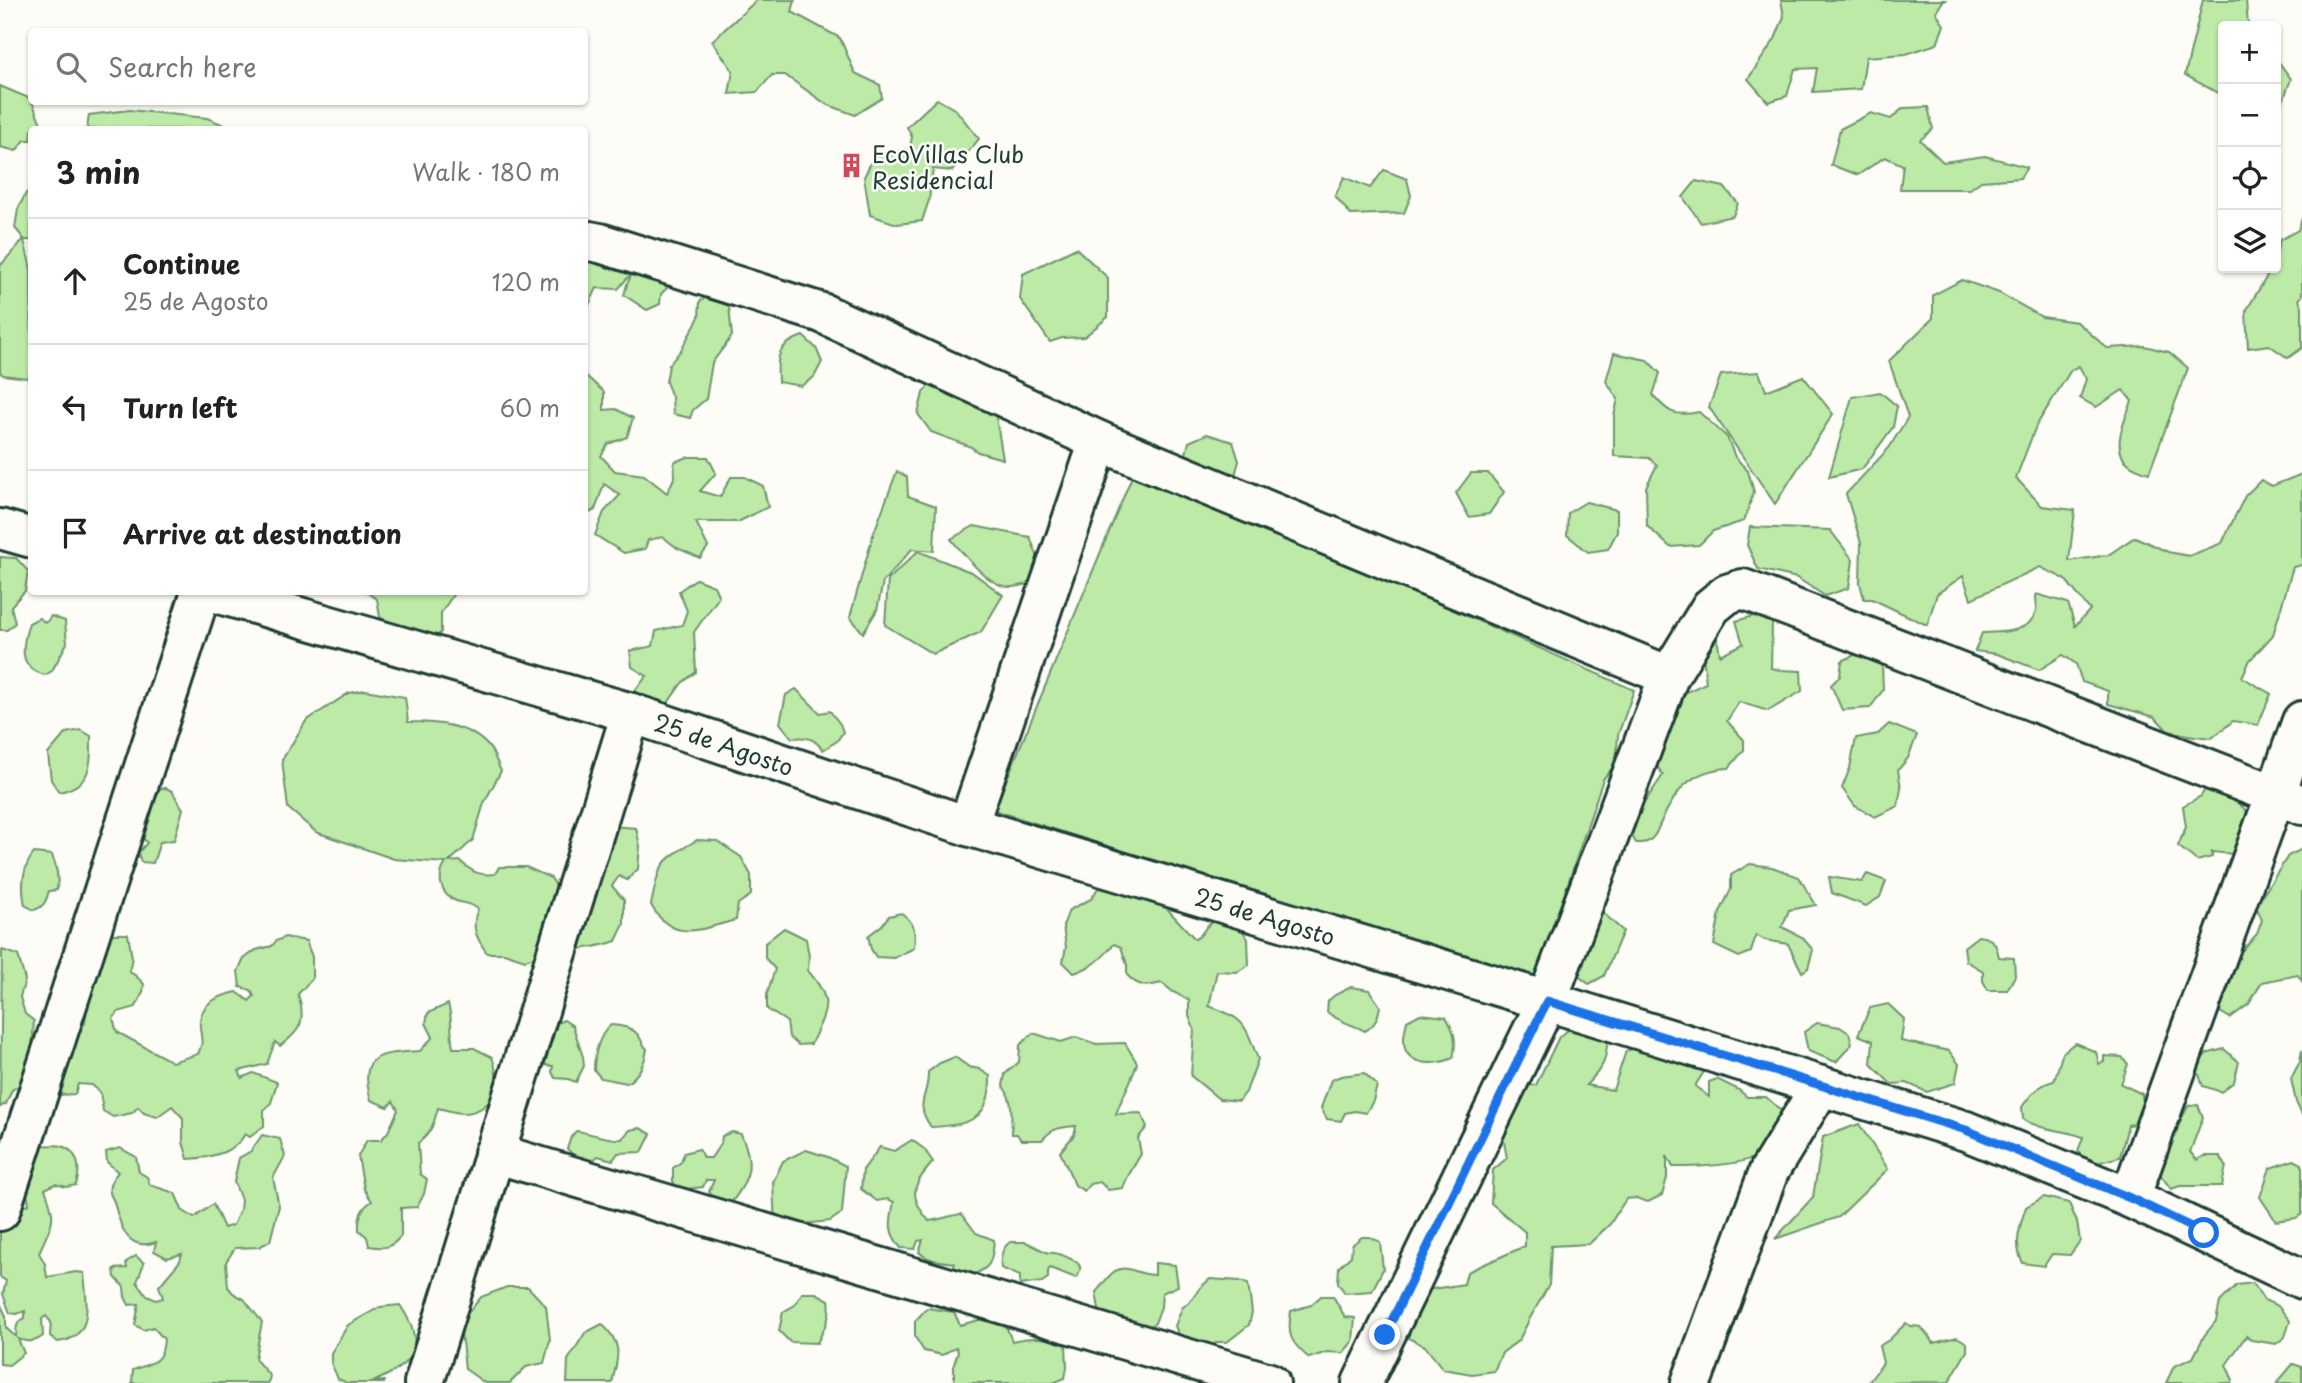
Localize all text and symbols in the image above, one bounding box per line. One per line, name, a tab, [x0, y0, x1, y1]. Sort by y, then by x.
map controls	[2218, 21, 2281, 273]
button: +	[2218, 21, 2281, 84]
search box	[28, 28, 588, 105]
text: Search here	[108, 47, 257, 86]
icon: search	[52, 48, 90, 86]
button: −	[2218, 84, 2281, 147]
place label: EcoVillas Club Residencial	[872, 136, 1024, 197]
button: locate	[2218, 147, 2281, 210]
text: 3 min	[56, 149, 141, 194]
building icon: EcoVillas Club Residencial	[838, 152, 866, 180]
text: Walk · 180 m	[412, 154, 560, 189]
button: layers	[2218, 210, 2281, 273]
text: Continue	[123, 244, 240, 283]
icon: ahead	[56, 262, 94, 300]
text: 120 m	[492, 264, 560, 299]
text: 25 de Agosto	[123, 283, 269, 318]
icon: left	[56, 388, 94, 426]
text: Turn left	[123, 388, 238, 427]
text: 60 m	[500, 390, 560, 425]
icon: arrive	[56, 514, 94, 552]
text: Arrive at destination	[123, 514, 402, 553]
street label: 25 de Agosto	[650, 704, 798, 784]
street label: 25 de Agosto	[1190, 878, 1340, 954]
route start	[2188, 1217, 2219, 1248]
route end	[1369, 1319, 1400, 1350]

